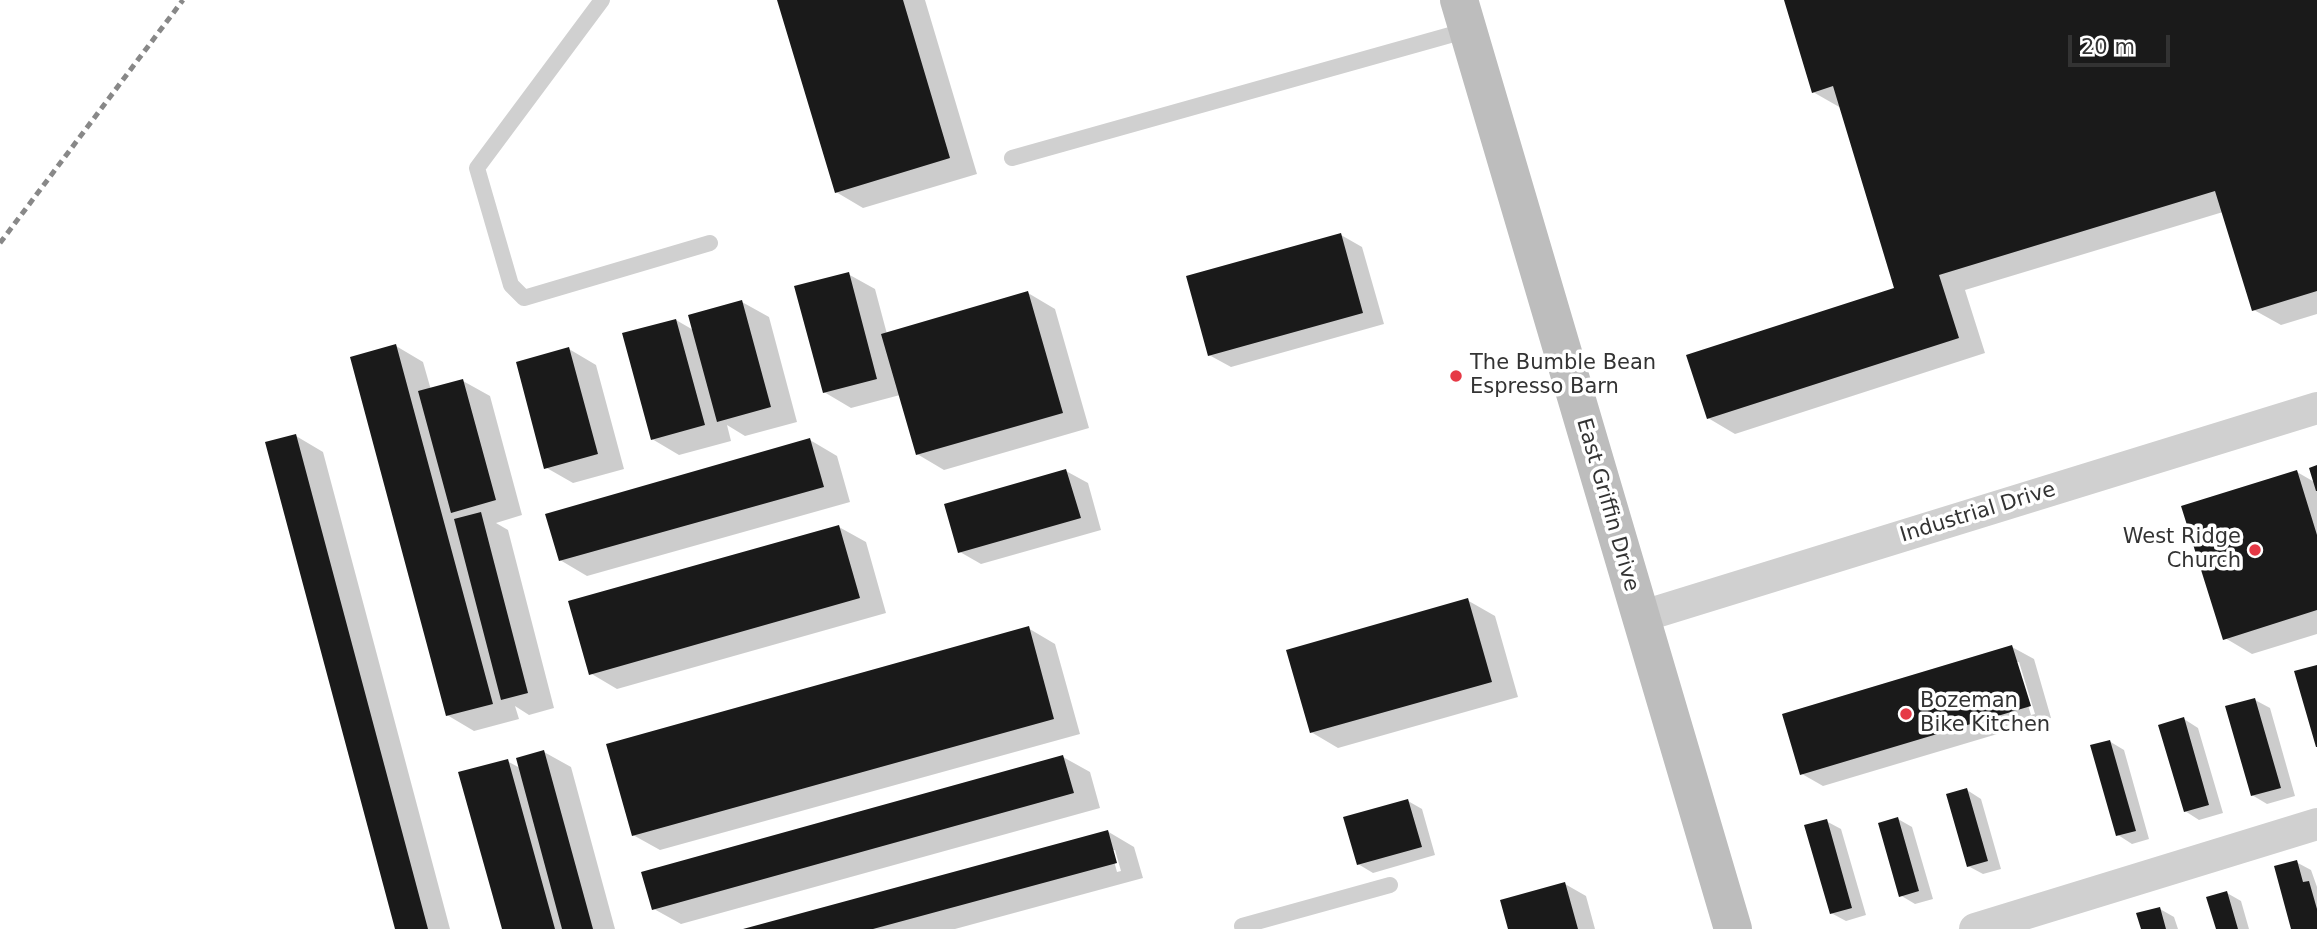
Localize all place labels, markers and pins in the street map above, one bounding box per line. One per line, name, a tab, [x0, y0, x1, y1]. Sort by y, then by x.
place label: The Bumble Bean Espresso Barn	[1470, 351, 1656, 401]
marker: The Bumble Bean Espresso Barn	[1448, 368, 1464, 384]
place label: West Ridge Church	[2123, 525, 2241, 575]
marker: West Ridge Church	[2247, 542, 2263, 558]
place label: Bozeman Bike Kitchen	[1920, 689, 2050, 739]
marker: Bozeman Bike Kitchen	[1898, 706, 1914, 722]

